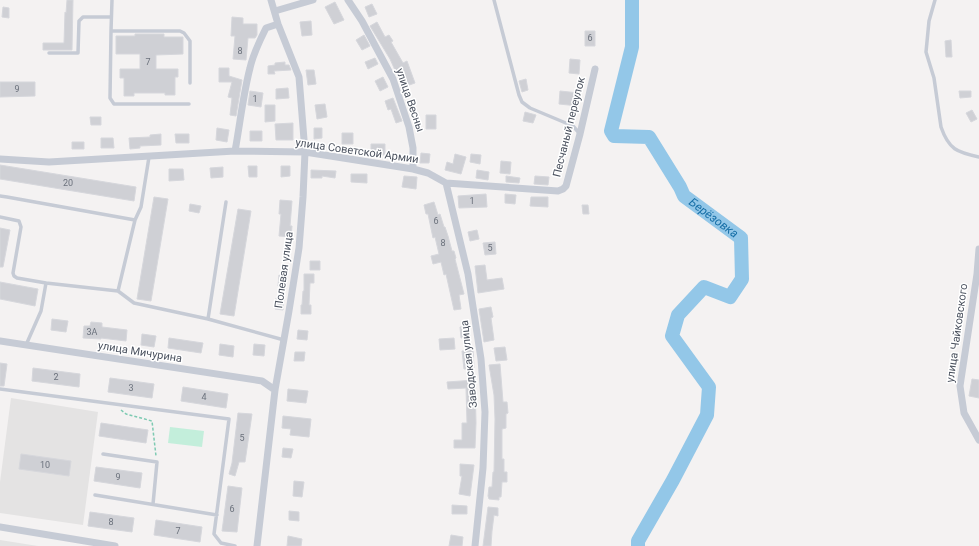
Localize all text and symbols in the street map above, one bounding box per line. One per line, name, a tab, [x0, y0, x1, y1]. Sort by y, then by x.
house number: 6	[587, 33, 593, 43]
house number: 8	[237, 46, 243, 56]
house number: 7	[145, 57, 151, 67]
street label: улица Весны	[393, 67, 427, 133]
street label: Песчаный переулок	[550, 75, 588, 179]
house number: 9	[14, 84, 20, 94]
house number: 1	[252, 94, 258, 104]
street label: улица Советской Армии	[294, 136, 420, 166]
house number: 20	[63, 178, 73, 188]
water label: Берёзовка	[686, 195, 741, 241]
house number: 1	[469, 196, 475, 206]
house number: 6	[433, 216, 439, 226]
street label: Полевая улица	[272, 231, 296, 309]
house number: 8	[440, 238, 446, 248]
house number: 5	[487, 243, 493, 253]
street label: улица Чайковского	[944, 283, 970, 383]
street label: Заводская улица	[458, 320, 480, 408]
house number: 3А	[87, 327, 98, 337]
street label: улица Мичурина	[97, 339, 183, 365]
house number: 2	[53, 372, 59, 382]
house number: 3	[128, 383, 134, 393]
house number: 4	[201, 392, 207, 402]
house number: 5	[239, 433, 245, 443]
house number: 10	[40, 460, 50, 470]
house number: 9	[115, 472, 121, 482]
house number: 6	[229, 504, 235, 514]
house number: 8	[108, 517, 114, 527]
house number: 7	[175, 526, 181, 536]

